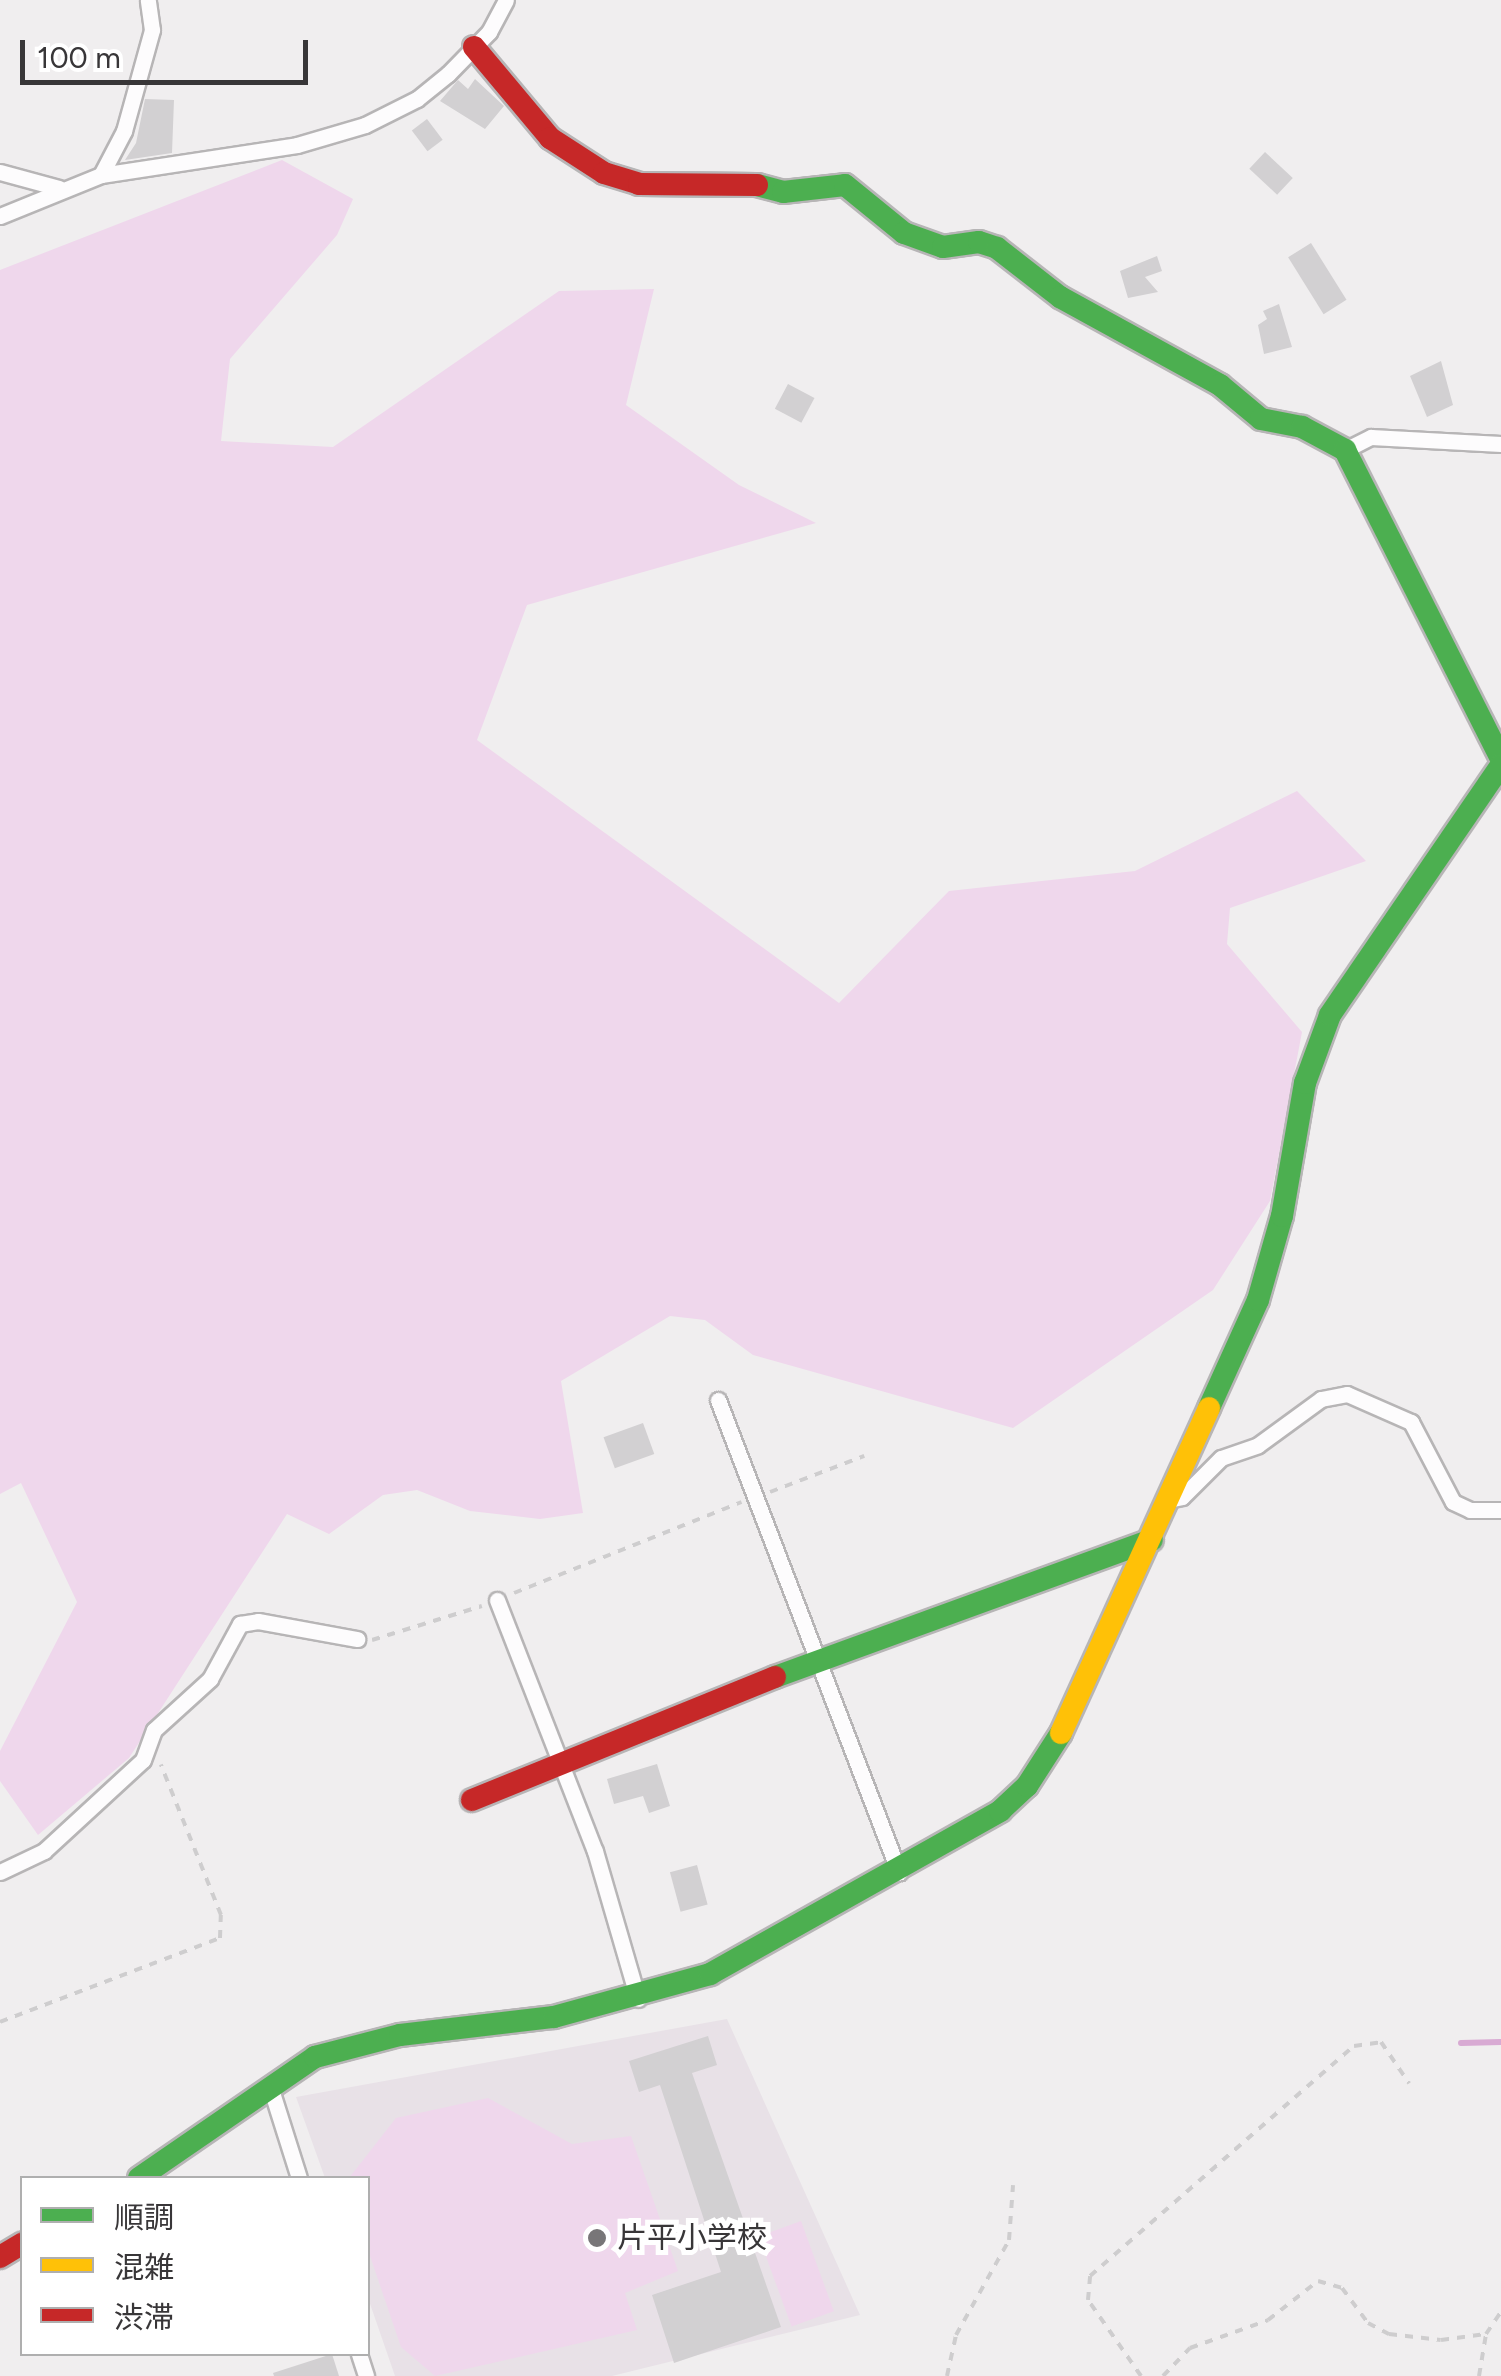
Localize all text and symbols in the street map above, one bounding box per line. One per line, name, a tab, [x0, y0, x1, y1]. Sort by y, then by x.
scale bar	[25, 20, 312, 82]
text: 100 m	[37, 39, 121, 76]
legend	[20, 2176, 370, 2356]
text: 順調	[114, 2199, 174, 2236]
place label: 片平小学校	[617, 2220, 767, 2256]
marker: 片平小学校	[586, 2227, 608, 2249]
text: 混雑	[114, 2249, 174, 2286]
text: 渋滞	[114, 2299, 174, 2336]

